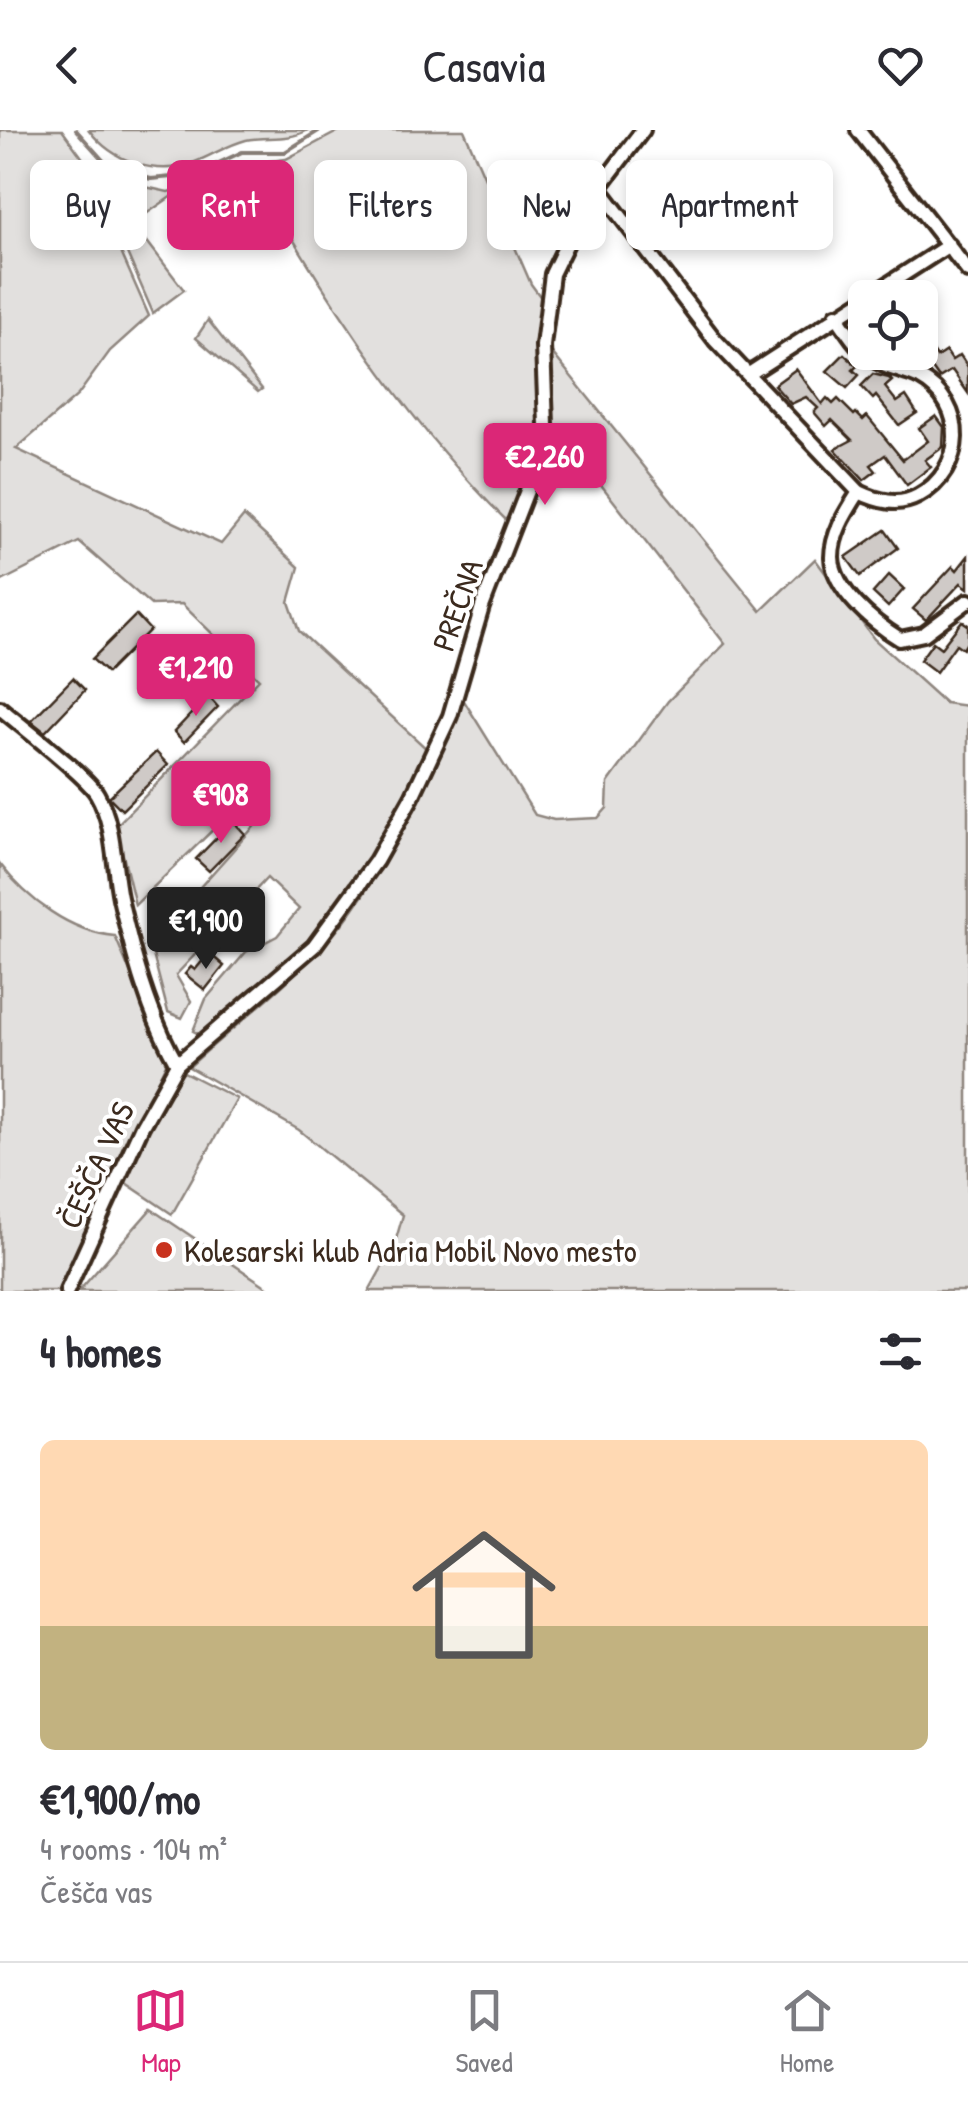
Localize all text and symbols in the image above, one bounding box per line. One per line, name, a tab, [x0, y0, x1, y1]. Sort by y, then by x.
text: Casavia	[423, 35, 546, 96]
icon: back	[40, 38, 95, 93]
icon: heart	[873, 38, 928, 93]
chip: Buy	[30, 160, 147, 250]
chip: Rent	[167, 160, 294, 250]
chip: Filters	[314, 160, 467, 250]
chip: New	[487, 160, 606, 250]
chip: Apartment	[626, 160, 833, 250]
map controls	[848, 280, 938, 370]
button: locate	[848, 280, 938, 370]
pin: €2,260	[464, 423, 626, 508]
text: €2,260	[506, 434, 584, 477]
street label: PREČNA	[421, 553, 493, 657]
pin: €1,210	[115, 634, 277, 719]
text: €1,210	[159, 645, 233, 688]
pin: €908	[162, 761, 280, 846]
text: €908	[193, 772, 249, 815]
pin: €1,900	[125, 887, 287, 972]
text: €1,900	[169, 898, 243, 941]
street label: ČEŠČA VAS	[48, 1094, 144, 1235]
place label: Kolesarski klub Adria Mobil Novo mesto	[184, 1229, 637, 1272]
marker: Kolesarski klub Adria Mobil Novo mesto	[153, 1239, 175, 1261]
text: 4 homes	[40, 1323, 161, 1380]
icon: filters	[873, 1324, 928, 1379]
icon: home	[394, 1505, 574, 1685]
text: €1,900/mo	[40, 1770, 200, 1827]
text: 4 rooms · 104 m²	[40, 1827, 227, 1870]
text: Češča vas	[40, 1870, 153, 1913]
tab: Map	[133, 1983, 188, 2081]
tab: Saved	[455, 1983, 513, 2081]
tab: Home	[780, 1983, 835, 2081]

